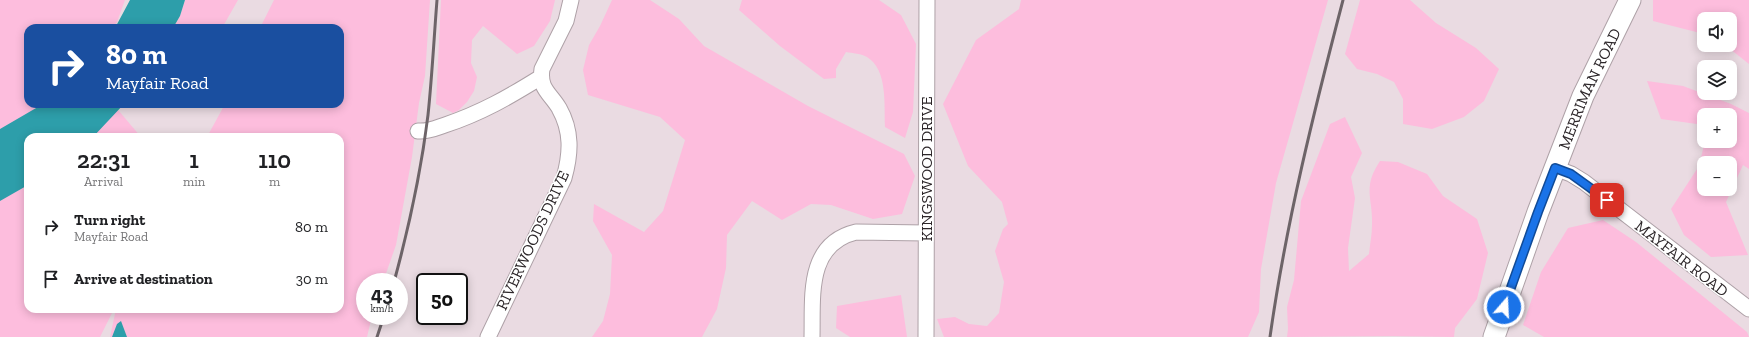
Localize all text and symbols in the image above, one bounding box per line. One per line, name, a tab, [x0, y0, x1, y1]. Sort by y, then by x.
map controls	[1697, 12, 1737, 196]
button: sound	[1697, 12, 1737, 52]
street label: MERRIMAN ROAD	[1554, 25, 1625, 152]
text: 80 m	[106, 38, 167, 71]
icon: right	[40, 40, 92, 92]
button: layers	[1697, 60, 1737, 100]
text: Mayfair Road	[106, 72, 209, 94]
street label: KINGSWOOD DRIVE	[917, 96, 936, 242]
button: +	[1697, 108, 1737, 148]
text: 22:31	[77, 145, 130, 174]
text: 1	[189, 145, 199, 174]
text: 110	[258, 145, 291, 174]
button: −	[1697, 156, 1737, 196]
street label: RIVERWOODS DRIVE	[492, 168, 573, 313]
text: Arrival	[84, 174, 123, 189]
text: min	[183, 174, 205, 189]
text: m	[269, 174, 280, 189]
pin	[1590, 183, 1624, 217]
icon: arrive	[1596, 189, 1618, 211]
text: Turn right	[74, 211, 145, 229]
icon: right	[40, 216, 62, 238]
street label: MAYFAIR ROAD	[1631, 216, 1732, 301]
text: 80 m	[295, 218, 328, 236]
text: Mayfair Road	[74, 229, 148, 244]
icon: arrive	[40, 268, 62, 290]
text: Arrive at destination	[74, 270, 213, 288]
text: 30 m	[296, 270, 328, 288]
speed limit sign: 50	[416, 273, 468, 325]
text: 43	[371, 282, 393, 306]
position arrow	[1483, 286, 1525, 328]
text: km/h	[371, 303, 393, 315]

